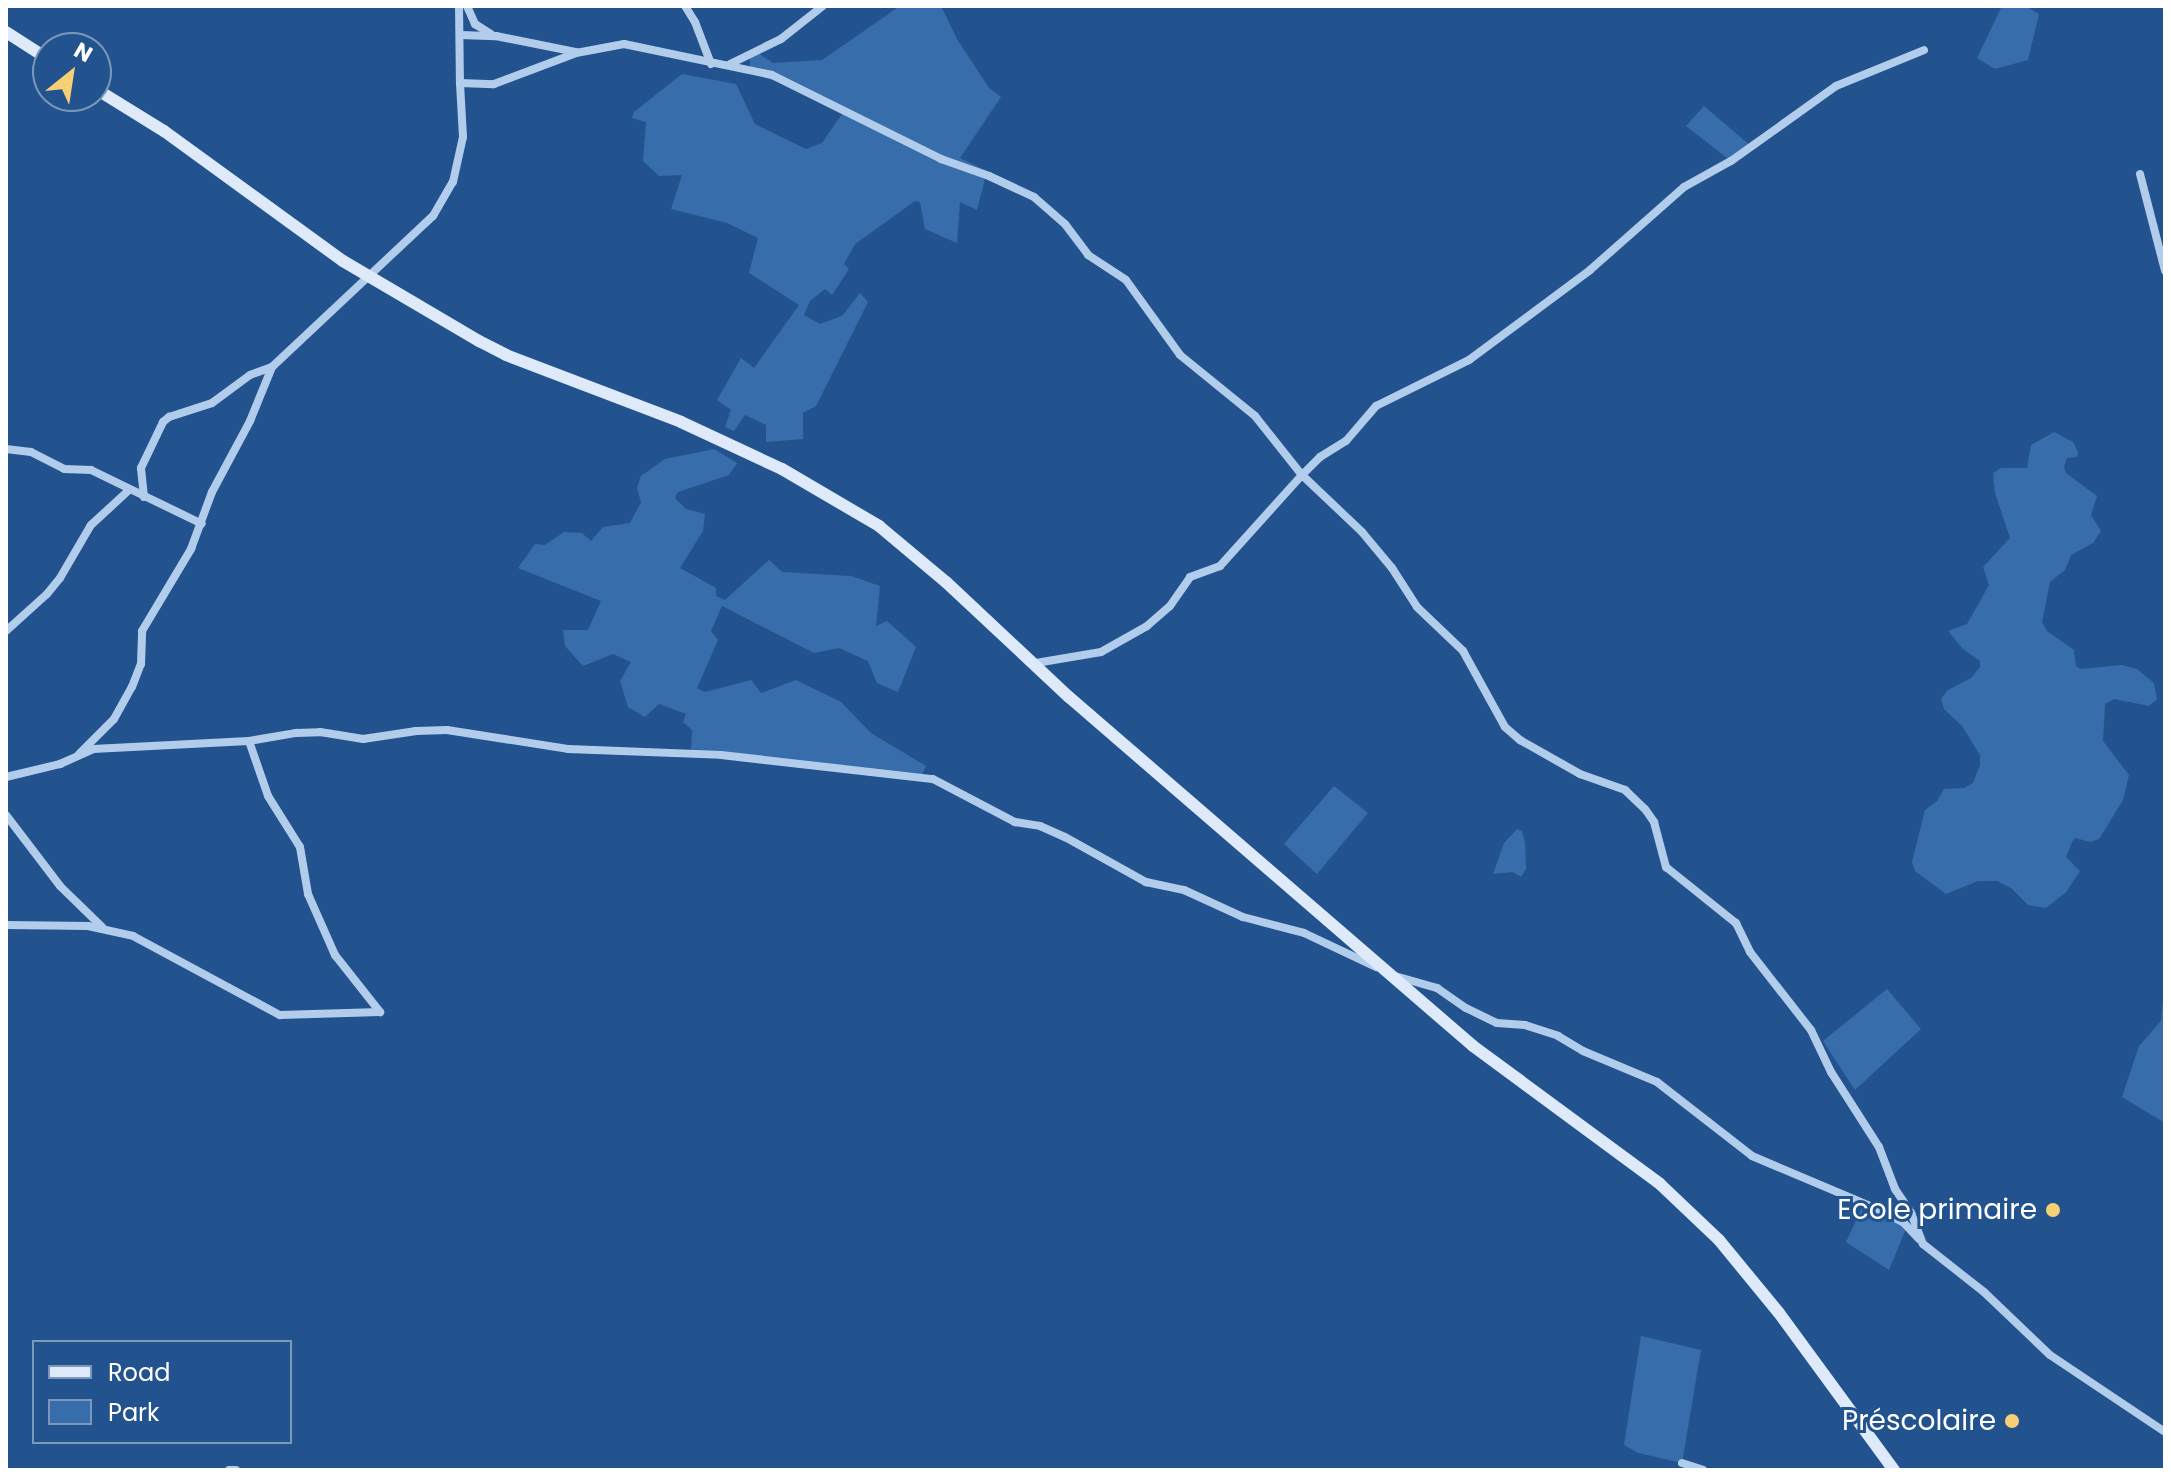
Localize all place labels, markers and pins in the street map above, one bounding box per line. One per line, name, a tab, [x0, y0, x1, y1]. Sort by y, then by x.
place label: Ecole primaire	[1837, 1193, 2037, 1227]
marker: Ecole primaire	[2044, 1201, 2062, 1219]
place label: Préscolaire	[1842, 1404, 1996, 1438]
marker: Préscolaire	[2003, 1412, 2021, 1430]

